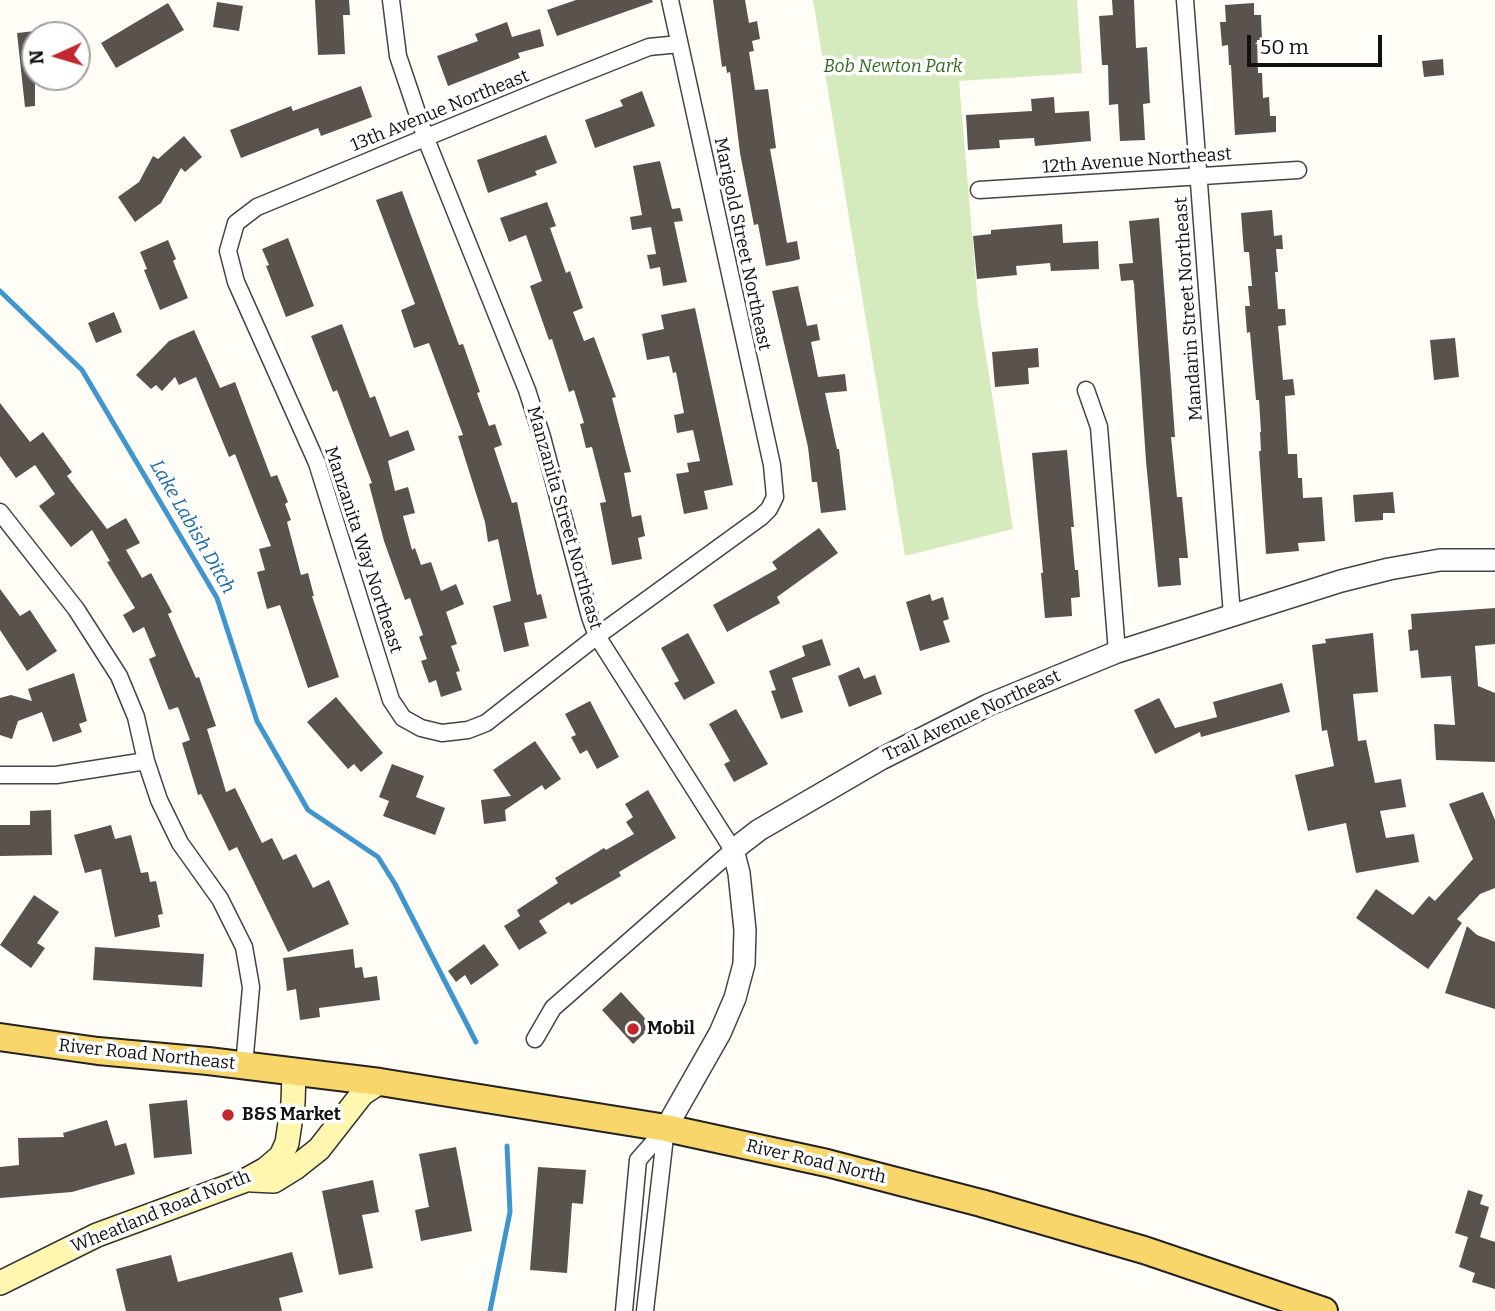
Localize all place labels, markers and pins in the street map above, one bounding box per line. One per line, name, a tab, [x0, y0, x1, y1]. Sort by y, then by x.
place label: Mobil	[647, 1018, 695, 1040]
marker: Mobil	[625, 1021, 641, 1037]
place label: B&S Market	[242, 1104, 341, 1126]
marker: B&S Market	[220, 1107, 236, 1123]

